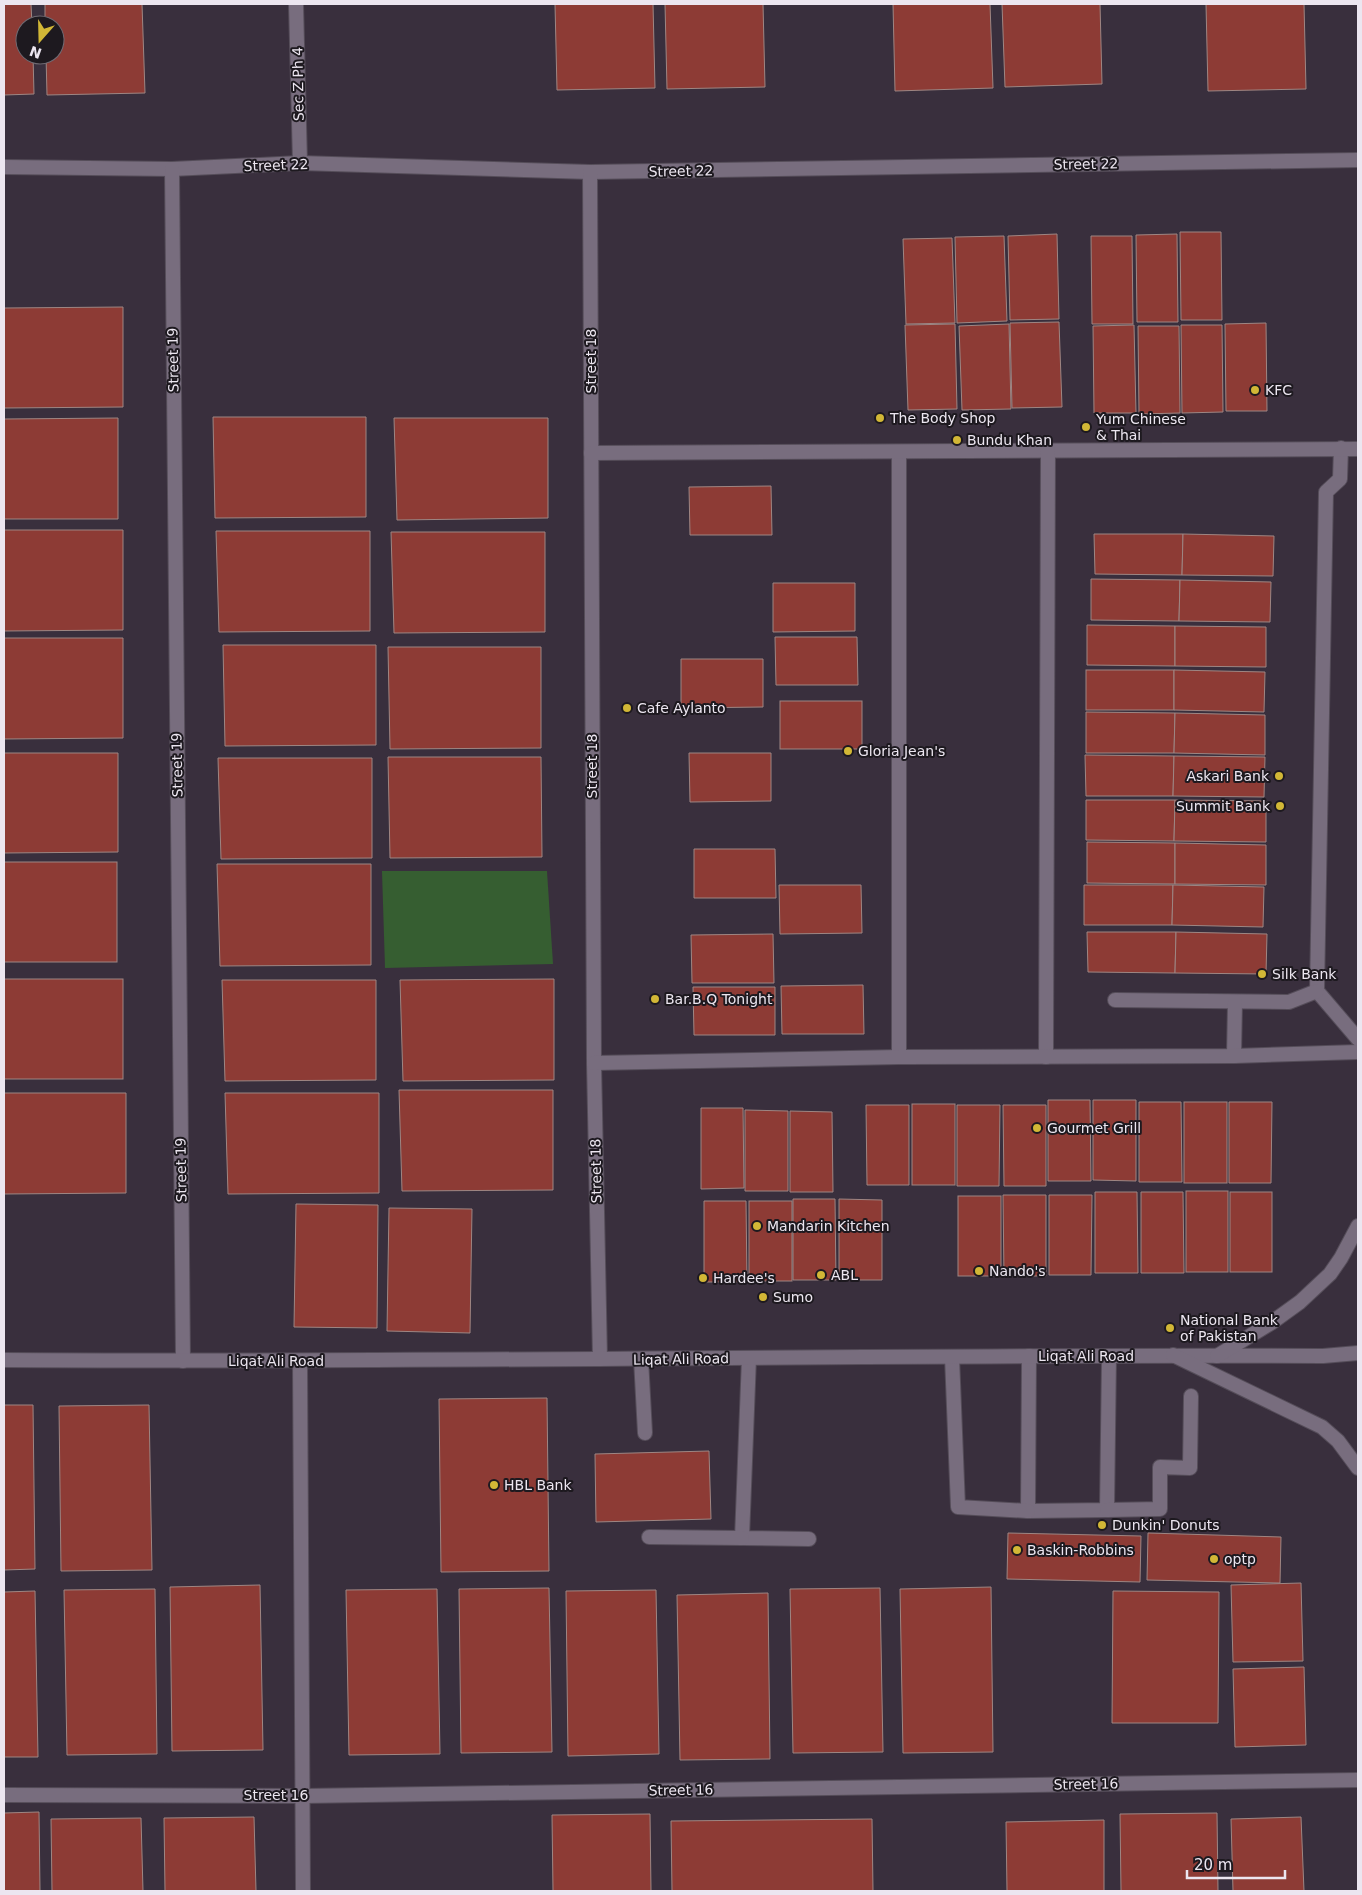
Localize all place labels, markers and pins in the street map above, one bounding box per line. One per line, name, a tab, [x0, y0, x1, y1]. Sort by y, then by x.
place label: KFC	[1265, 382, 1292, 398]
marker: KFC	[1249, 384, 1261, 396]
place label: The Body Shop	[889, 410, 996, 426]
place label: Yum Chinese & Thai	[1095, 411, 1186, 443]
marker: The Body Shop	[874, 412, 886, 424]
marker: Yum Chinese & Thai	[1080, 421, 1092, 433]
place label: Bundu Khan	[967, 432, 1052, 448]
marker: Bundu Khan	[951, 434, 963, 446]
place label: Cafe Aylanto	[637, 700, 726, 716]
marker: Cafe Aylanto	[621, 702, 633, 714]
place label: Gloria Jean's	[858, 743, 945, 759]
marker: Gloria Jean's	[842, 745, 854, 757]
place label: Askari Bank	[1186, 768, 1270, 784]
marker: Askari Bank	[1273, 770, 1285, 782]
place label: Summit Bank	[1176, 798, 1271, 814]
marker: Summit Bank	[1274, 800, 1286, 812]
place label: Silk Bank	[1272, 966, 1337, 982]
marker: Silk Bank	[1256, 968, 1268, 980]
place label: Bar.B.Q Tonight	[665, 991, 773, 1007]
marker: Bar.B.Q Tonight	[649, 993, 661, 1005]
place label: Gourmet Grill	[1047, 1120, 1141, 1136]
marker: Gourmet Grill	[1031, 1122, 1043, 1134]
place label: Mandarin Kitchen	[767, 1218, 890, 1234]
marker: Mandarin Kitchen	[751, 1220, 763, 1232]
place label: Nando's	[989, 1263, 1046, 1279]
marker: Nando's	[973, 1265, 985, 1277]
place label: ABL	[831, 1267, 858, 1283]
marker: ABL	[815, 1269, 827, 1281]
place label: Hardee's	[713, 1270, 775, 1286]
marker: Hardee's	[697, 1272, 709, 1284]
place label: Sumo	[773, 1289, 813, 1305]
marker: Sumo	[757, 1291, 769, 1303]
place label: National Bank of Pakistan	[1180, 1312, 1279, 1344]
marker: National Bank of Pakistan	[1164, 1322, 1176, 1334]
place label: HBL Bank	[504, 1477, 572, 1493]
marker: HBL Bank	[488, 1479, 500, 1491]
place label: Dunkin' Donuts	[1112, 1517, 1220, 1533]
marker: Dunkin' Donuts	[1096, 1519, 1108, 1531]
place label: Baskin-Robbins	[1027, 1542, 1134, 1558]
marker: Baskin-Robbins	[1011, 1544, 1023, 1556]
place label: optp	[1224, 1551, 1256, 1567]
marker: optp	[1208, 1553, 1220, 1565]

